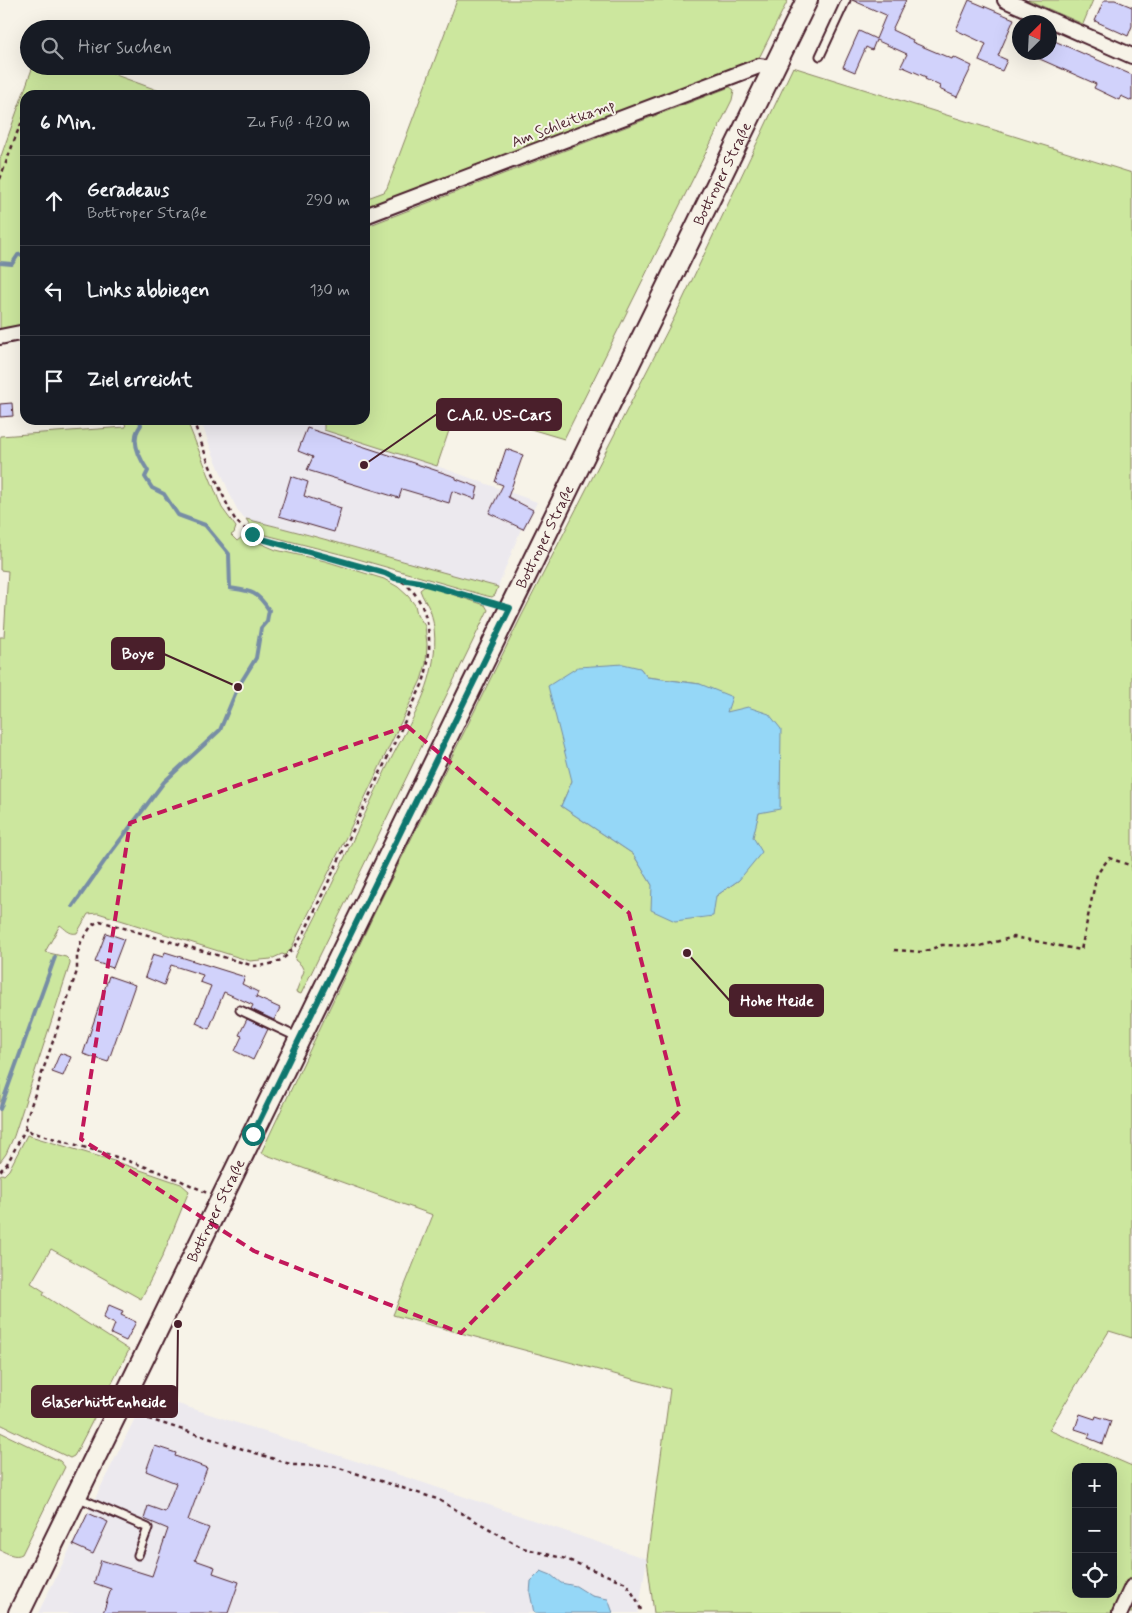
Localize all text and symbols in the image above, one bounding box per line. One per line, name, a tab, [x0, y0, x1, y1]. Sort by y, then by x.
north arrow	[1012, 15, 1057, 60]
search box	[20, 20, 370, 75]
icon: search	[38, 34, 66, 62]
text: Hier suchen	[78, 35, 172, 60]
street label: Am Schleitkamp	[509, 95, 618, 153]
text: 6 Min.	[40, 109, 96, 137]
text: Zu Fuß · 420 m	[246, 112, 350, 133]
street label: Bottroper Straße	[689, 119, 757, 229]
text: Geradeaus	[87, 178, 169, 203]
icon: ahead	[40, 187, 68, 215]
text: 290 m	[306, 190, 350, 211]
text: Bottroper Straße	[87, 203, 207, 224]
icon: left	[40, 277, 68, 305]
text: Links abbiegen	[87, 278, 209, 303]
text: 130 m	[309, 280, 350, 301]
icon: arrive	[40, 367, 68, 395]
text: Ziel erreicht	[87, 368, 192, 393]
callout: C.A.R. US-Cars	[437, 399, 561, 430]
text: C.A.R. US-Cars	[447, 405, 552, 426]
street label: Bottroper Straße	[512, 482, 579, 592]
route end	[241, 523, 264, 546]
callout: Boye	[112, 638, 164, 669]
text: Boye	[122, 644, 154, 665]
callout: Hohe Heide	[730, 985, 823, 1016]
text: Hohe Heide	[740, 991, 814, 1012]
route start	[242, 1123, 265, 1146]
street label: Bottroper Straße	[183, 1156, 250, 1266]
callout: Glaserhüttenheide	[32, 1386, 177, 1417]
text: Glaserhüttenheide	[41, 1392, 167, 1413]
map controls	[1072, 1463, 1117, 1598]
button: +	[1072, 1463, 1117, 1508]
button: −	[1072, 1508, 1117, 1553]
button: locate	[1072, 1553, 1117, 1598]

